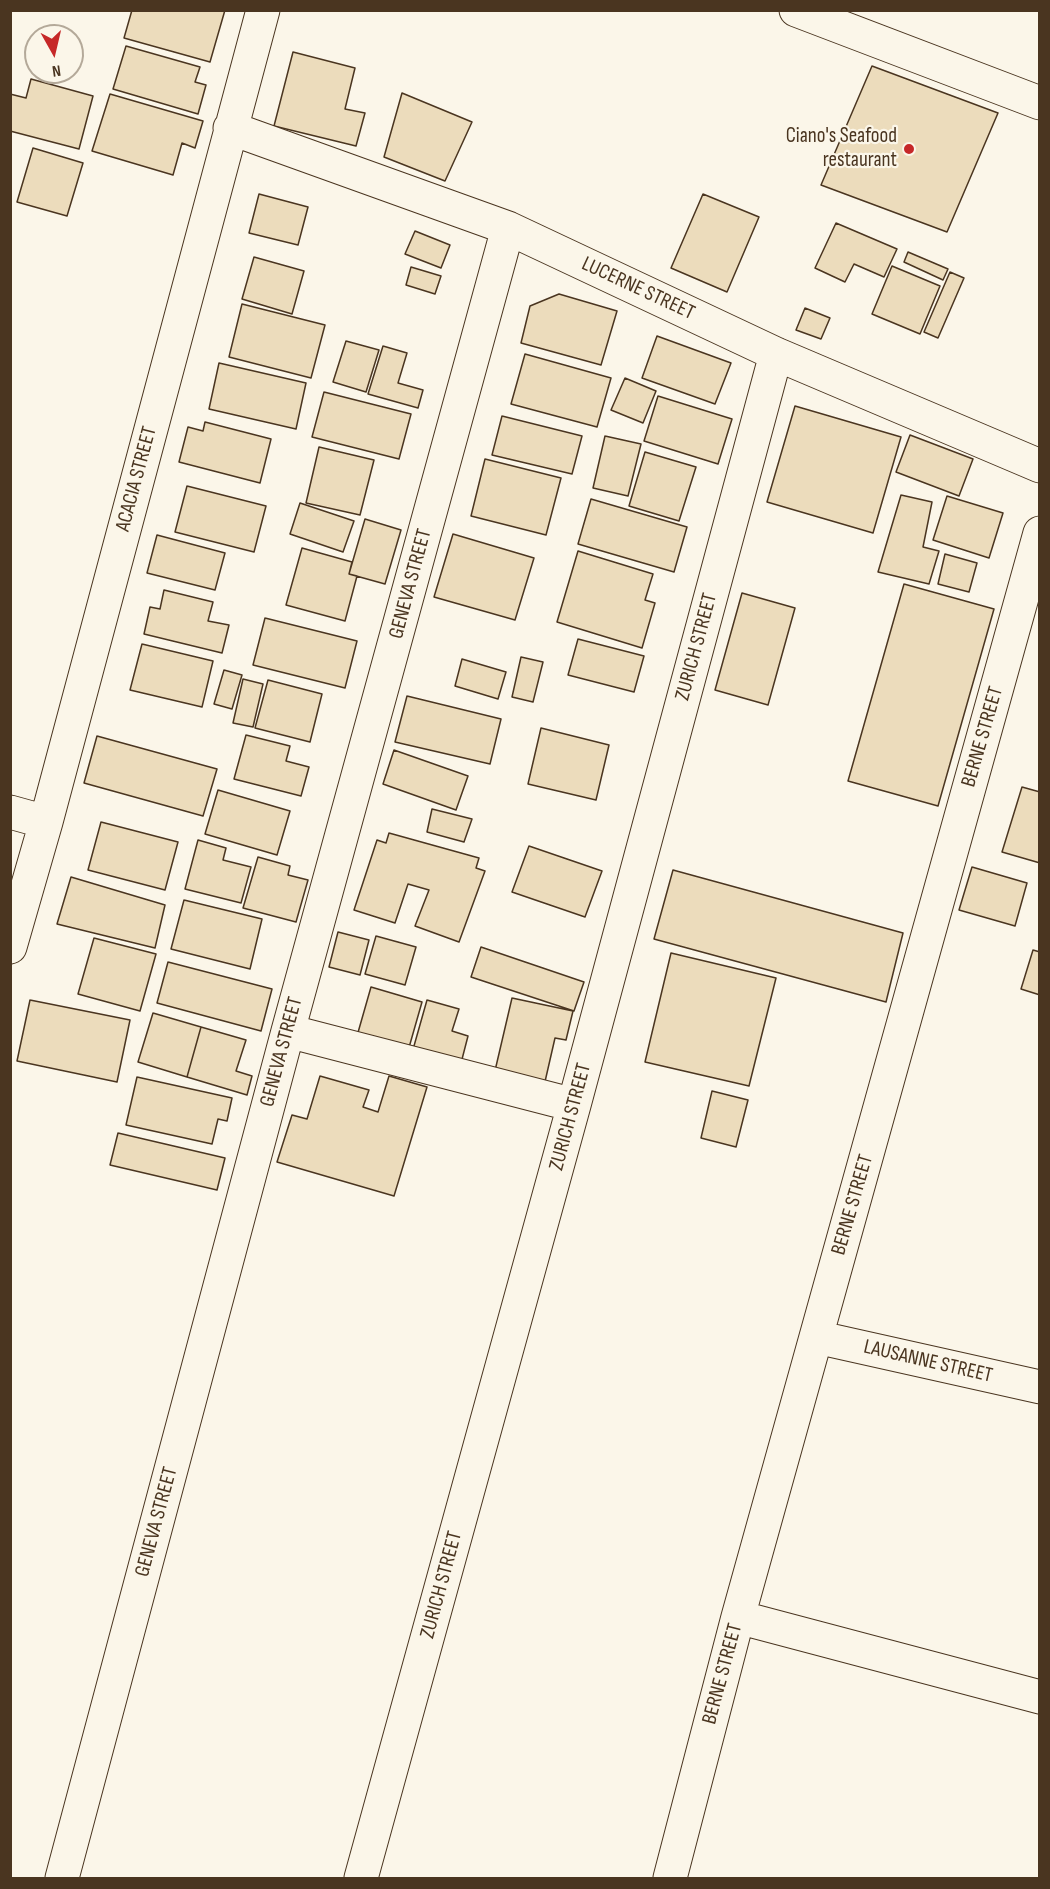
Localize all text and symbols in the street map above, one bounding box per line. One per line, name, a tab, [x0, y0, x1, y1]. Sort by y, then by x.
north arrow	[24, 24, 84, 84]
text: N	[51, 60, 62, 80]
place label: Ciano's Seafood restaurant	[786, 124, 897, 174]
marker: Ciano's Seafood restaurant	[902, 142, 916, 156]
street label: LUCERNE STREET	[577, 252, 699, 326]
street label: ACACIA STREET	[111, 424, 163, 534]
street label: GENEVA STREET	[384, 526, 438, 642]
street label: ZURICH STREET	[671, 591, 723, 703]
street label: BERNE STREET	[957, 684, 1009, 790]
street label: GENEVA STREET	[255, 994, 309, 1110]
street label: ZURICH STREET	[545, 1061, 597, 1173]
street label: BERNE STREET	[827, 1152, 879, 1258]
street label: LAUSANNE STREET	[861, 1335, 995, 1389]
street label: GENEVA STREET	[130, 1464, 184, 1580]
street label: ZURICH STREET	[416, 1529, 468, 1641]
street label: BERNE STREET	[697, 1621, 749, 1727]

